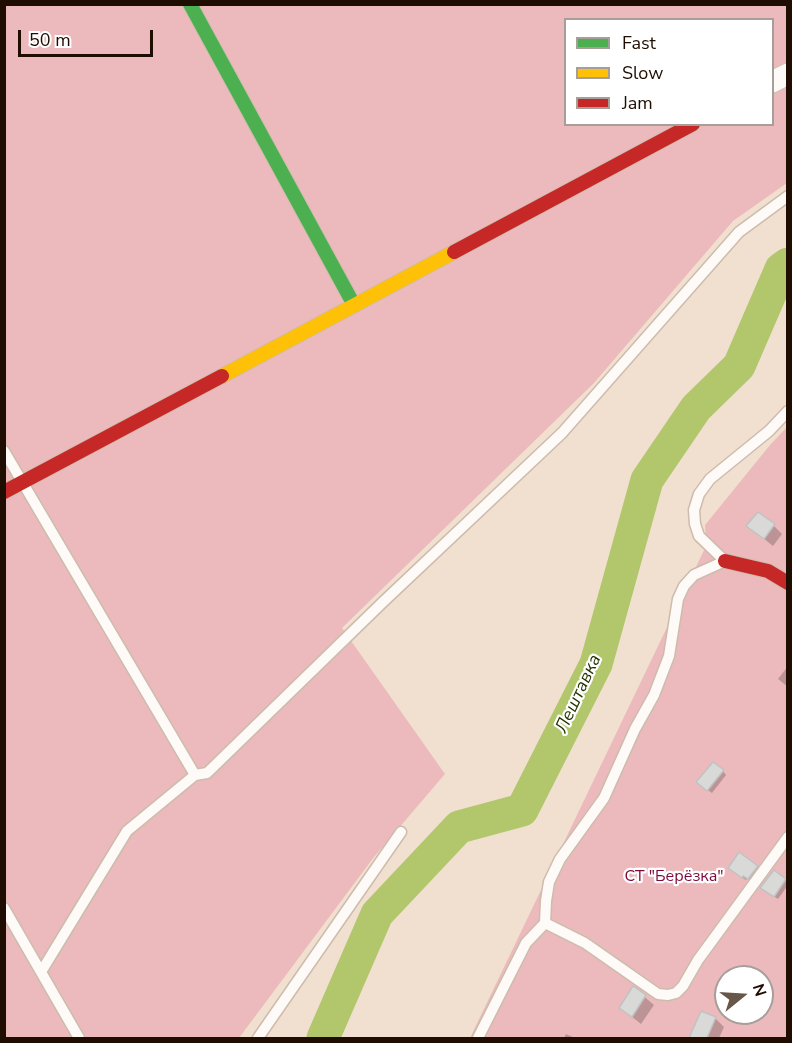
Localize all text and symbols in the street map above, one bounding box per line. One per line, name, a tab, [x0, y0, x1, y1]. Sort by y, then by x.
scale bar	[21, 18, 156, 56]
legend	[564, 18, 774, 126]
text: 50 m	[29, 28, 71, 52]
text: Fast	[622, 31, 656, 55]
text: Slow	[622, 61, 663, 85]
text: Jam	[622, 91, 653, 115]
water label: Лештавка	[551, 651, 607, 737]
park label: СТ "Берёзка"	[624, 867, 724, 887]
north arrow	[714, 965, 774, 1025]
text: N	[747, 981, 772, 999]

